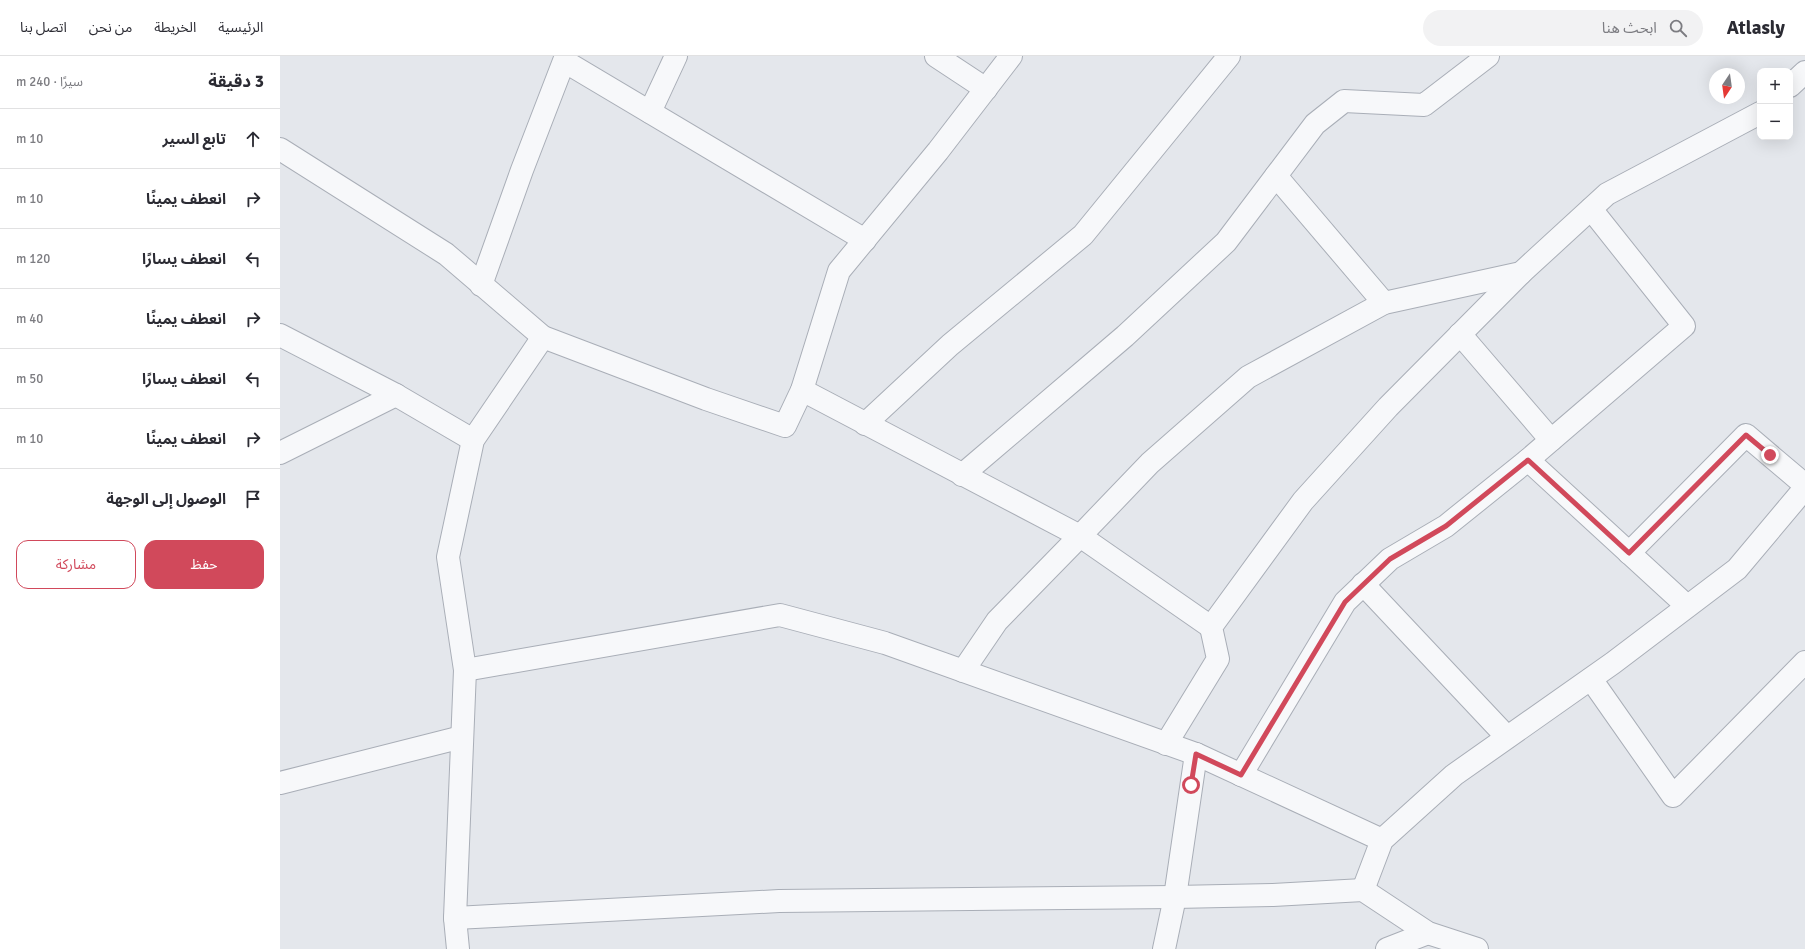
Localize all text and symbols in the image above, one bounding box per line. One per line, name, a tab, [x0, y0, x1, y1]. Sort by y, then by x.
search box	[1423, 10, 1703, 46]
text: Atlasly	[1727, 16, 1785, 40]
icon: search	[1667, 17, 1689, 39]
text: اتصل بنا	[20, 19, 67, 36]
text: من نحن	[89, 19, 132, 36]
text: الخريطة	[154, 19, 196, 36]
text: الرئيسية	[218, 19, 263, 36]
text: ابحث هنا	[1602, 19, 1657, 37]
north arrow	[1709, 68, 1745, 104]
map controls	[1757, 68, 1793, 140]
button: +	[1757, 68, 1793, 104]
text: 3 دقيقة	[208, 71, 264, 92]
text: سيرًا · 240 m	[16, 74, 83, 90]
button: −	[1757, 104, 1793, 140]
icon: ahead	[242, 128, 264, 150]
text: تابع السير	[163, 130, 226, 148]
text: 10 m	[16, 131, 43, 147]
icon: right	[242, 188, 264, 210]
text: انعطف يمينًا	[146, 190, 226, 208]
text: 10 m	[16, 191, 43, 207]
icon: left	[242, 248, 264, 270]
text: انعطف يسارًا	[142, 250, 226, 268]
text: 120 m	[16, 251, 50, 267]
icon: right	[242, 308, 264, 330]
text: انعطف يمينًا	[146, 310, 226, 328]
text: 40 m	[16, 311, 43, 327]
icon: left	[242, 368, 264, 390]
text: انعطف يسارًا	[142, 370, 226, 388]
text: 50 m	[16, 371, 43, 387]
icon: right	[242, 428, 264, 450]
text: انعطف يمينًا	[146, 430, 226, 448]
text: 10 m	[16, 431, 43, 447]
route end	[1761, 446, 1779, 464]
icon: arrive	[242, 488, 264, 510]
text: الوصول إلى الوجهة	[106, 490, 226, 508]
button: مشاركة	[16, 540, 136, 589]
button: حفظ	[144, 540, 264, 589]
route start	[1182, 776, 1200, 794]

